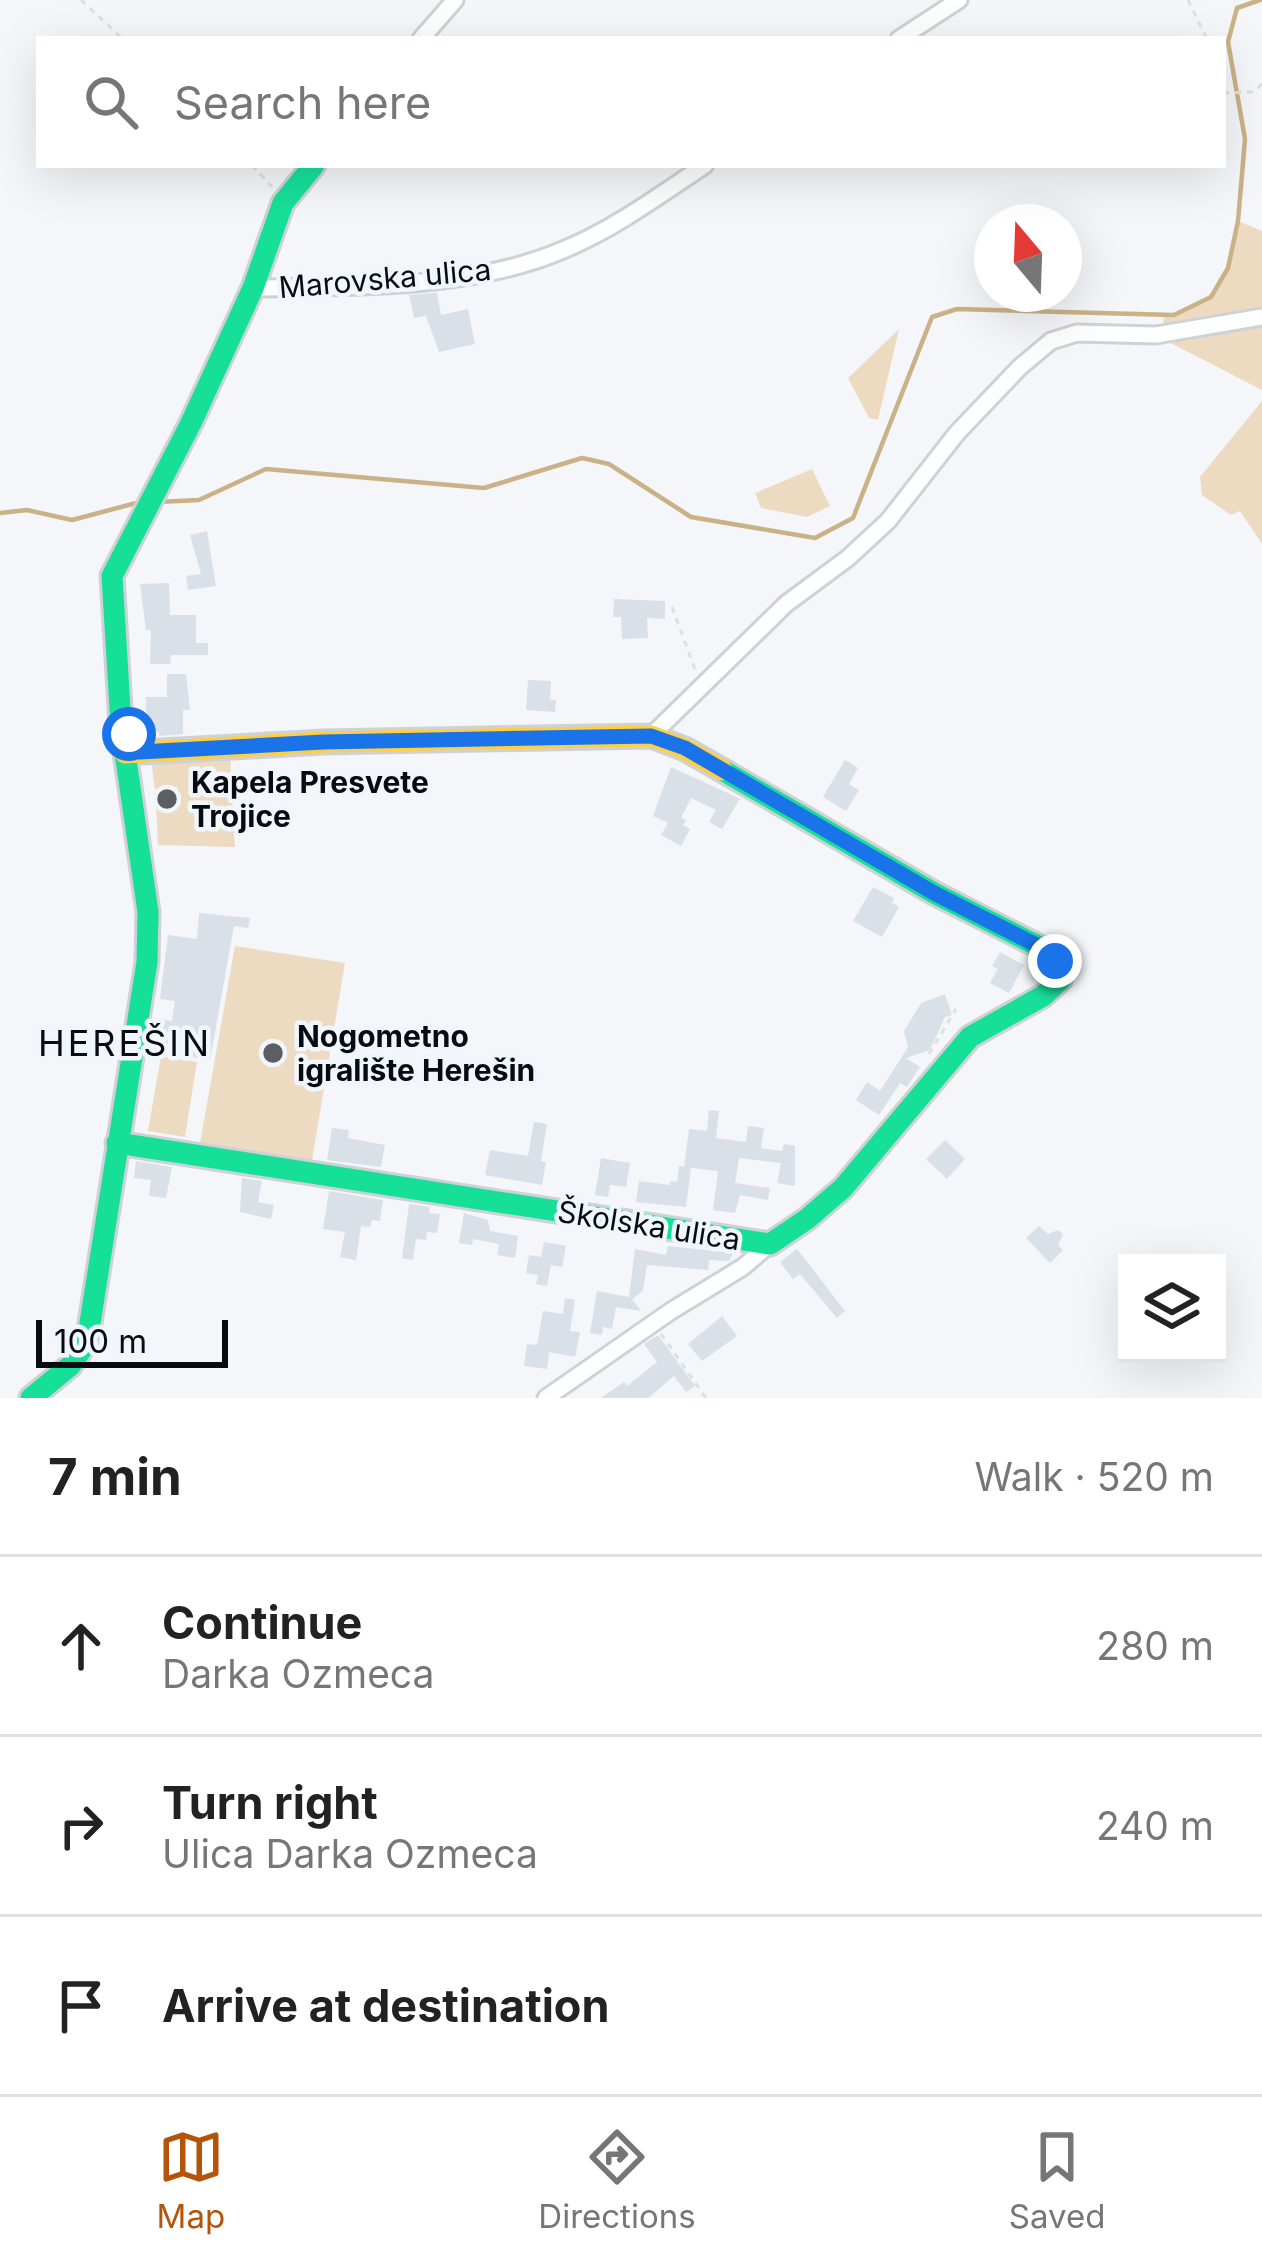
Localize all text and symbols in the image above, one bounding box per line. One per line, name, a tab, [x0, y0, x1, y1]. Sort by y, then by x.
search box	[36, 36, 1226, 168]
icon: search	[78, 69, 144, 135]
text: Search here	[174, 75, 431, 130]
north arrow	[974, 204, 1082, 312]
street label: Marovska ulica	[277, 251, 493, 305]
route start	[102, 707, 156, 761]
place label: Kapela Presvete Trojice	[191, 764, 429, 834]
marker: Kapela Presvete Trojice	[154, 786, 180, 812]
route end	[1028, 934, 1082, 988]
place label: Nogometno igralište Herešin	[297, 1018, 535, 1088]
district label: HEREŠIN	[38, 1021, 212, 1065]
marker: Nogometno igralište Herešin	[260, 1040, 286, 1066]
street label: Školska ulica	[555, 1193, 743, 1257]
map controls	[1118, 1254, 1226, 1362]
button: layers	[1118, 1254, 1226, 1362]
scale bar	[36, 1314, 228, 1367]
text: 100 m	[54, 1321, 147, 1361]
text: 7 min	[48, 1446, 182, 1507]
text: Walk · 520 m	[974, 1453, 1214, 1500]
text: Continue	[162, 1595, 362, 1650]
icon: ahead	[48, 1613, 114, 1679]
text: 280 m	[1096, 1622, 1214, 1669]
text: Darka Ozmeca	[162, 1650, 434, 1697]
text: Turn right	[162, 1775, 378, 1830]
icon: right	[48, 1793, 114, 1859]
text: 240 m	[1096, 1802, 1214, 1849]
text: Ulica Darka Ozmeca	[162, 1830, 538, 1877]
icon: arrive	[48, 1973, 114, 2039]
text: Arrive at destination	[162, 1978, 609, 2033]
tab: Map	[157, 2124, 225, 2236]
tab: Directions	[538, 2124, 696, 2236]
tab: Saved	[1009, 2124, 1105, 2236]

